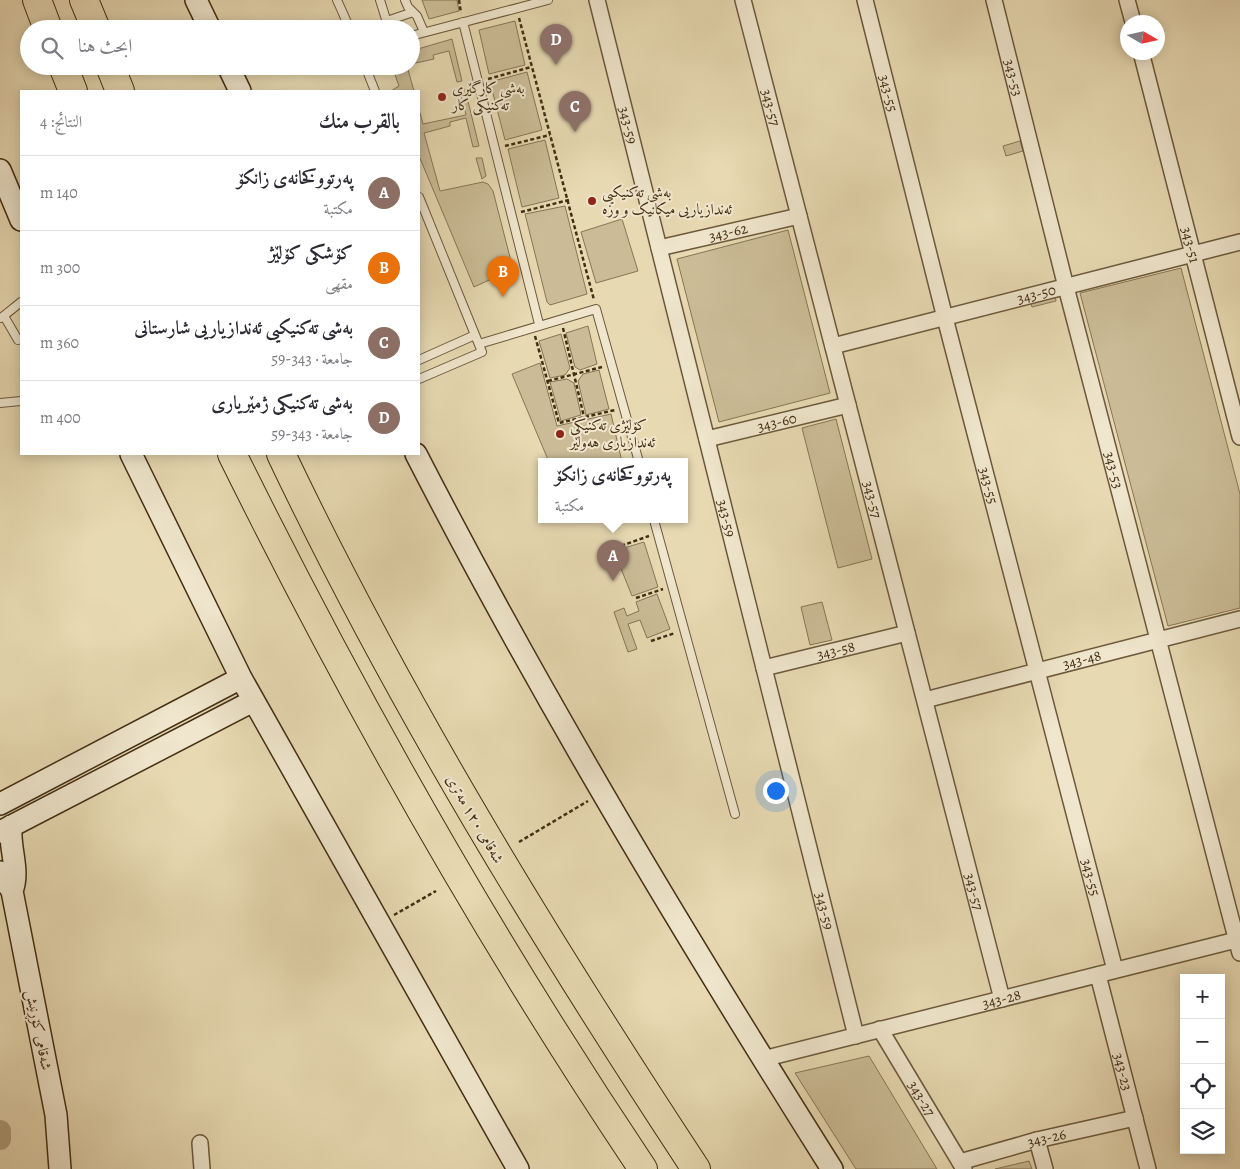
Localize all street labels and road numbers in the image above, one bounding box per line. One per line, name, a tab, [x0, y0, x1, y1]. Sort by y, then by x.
street label: 343-53	[999, 57, 1028, 98]
street label: 343-55	[874, 72, 903, 114]
street label: 343-57	[756, 87, 785, 129]
street label: 343-59	[614, 104, 643, 146]
street label: 343-62	[707, 218, 749, 246]
street label: 343-51	[1176, 225, 1205, 265]
street label: 343-50	[1015, 279, 1058, 309]
street label: 343-60	[755, 408, 799, 437]
street label: 343-53	[1099, 449, 1128, 491]
street label: 343-55	[974, 465, 1003, 506]
street label: 343-57	[858, 479, 887, 521]
street label: 343-59	[712, 497, 741, 539]
street label: 343-58	[815, 636, 857, 665]
street label: 343-48	[1060, 645, 1103, 674]
street label: شەقامی ١٢٠ مەتری	[441, 771, 509, 867]
street label: 343-55	[1076, 857, 1105, 898]
street label: 343-57	[960, 871, 989, 913]
street label: 343-59	[810, 890, 839, 932]
street label: 343-28	[980, 984, 1023, 1013]
street label: شەقامی کۆڕنیش	[19, 988, 57, 1072]
street label: 343-23	[1108, 1051, 1137, 1093]
street label: 343-27	[903, 1077, 940, 1121]
street label: 343-26	[1025, 1124, 1068, 1152]

